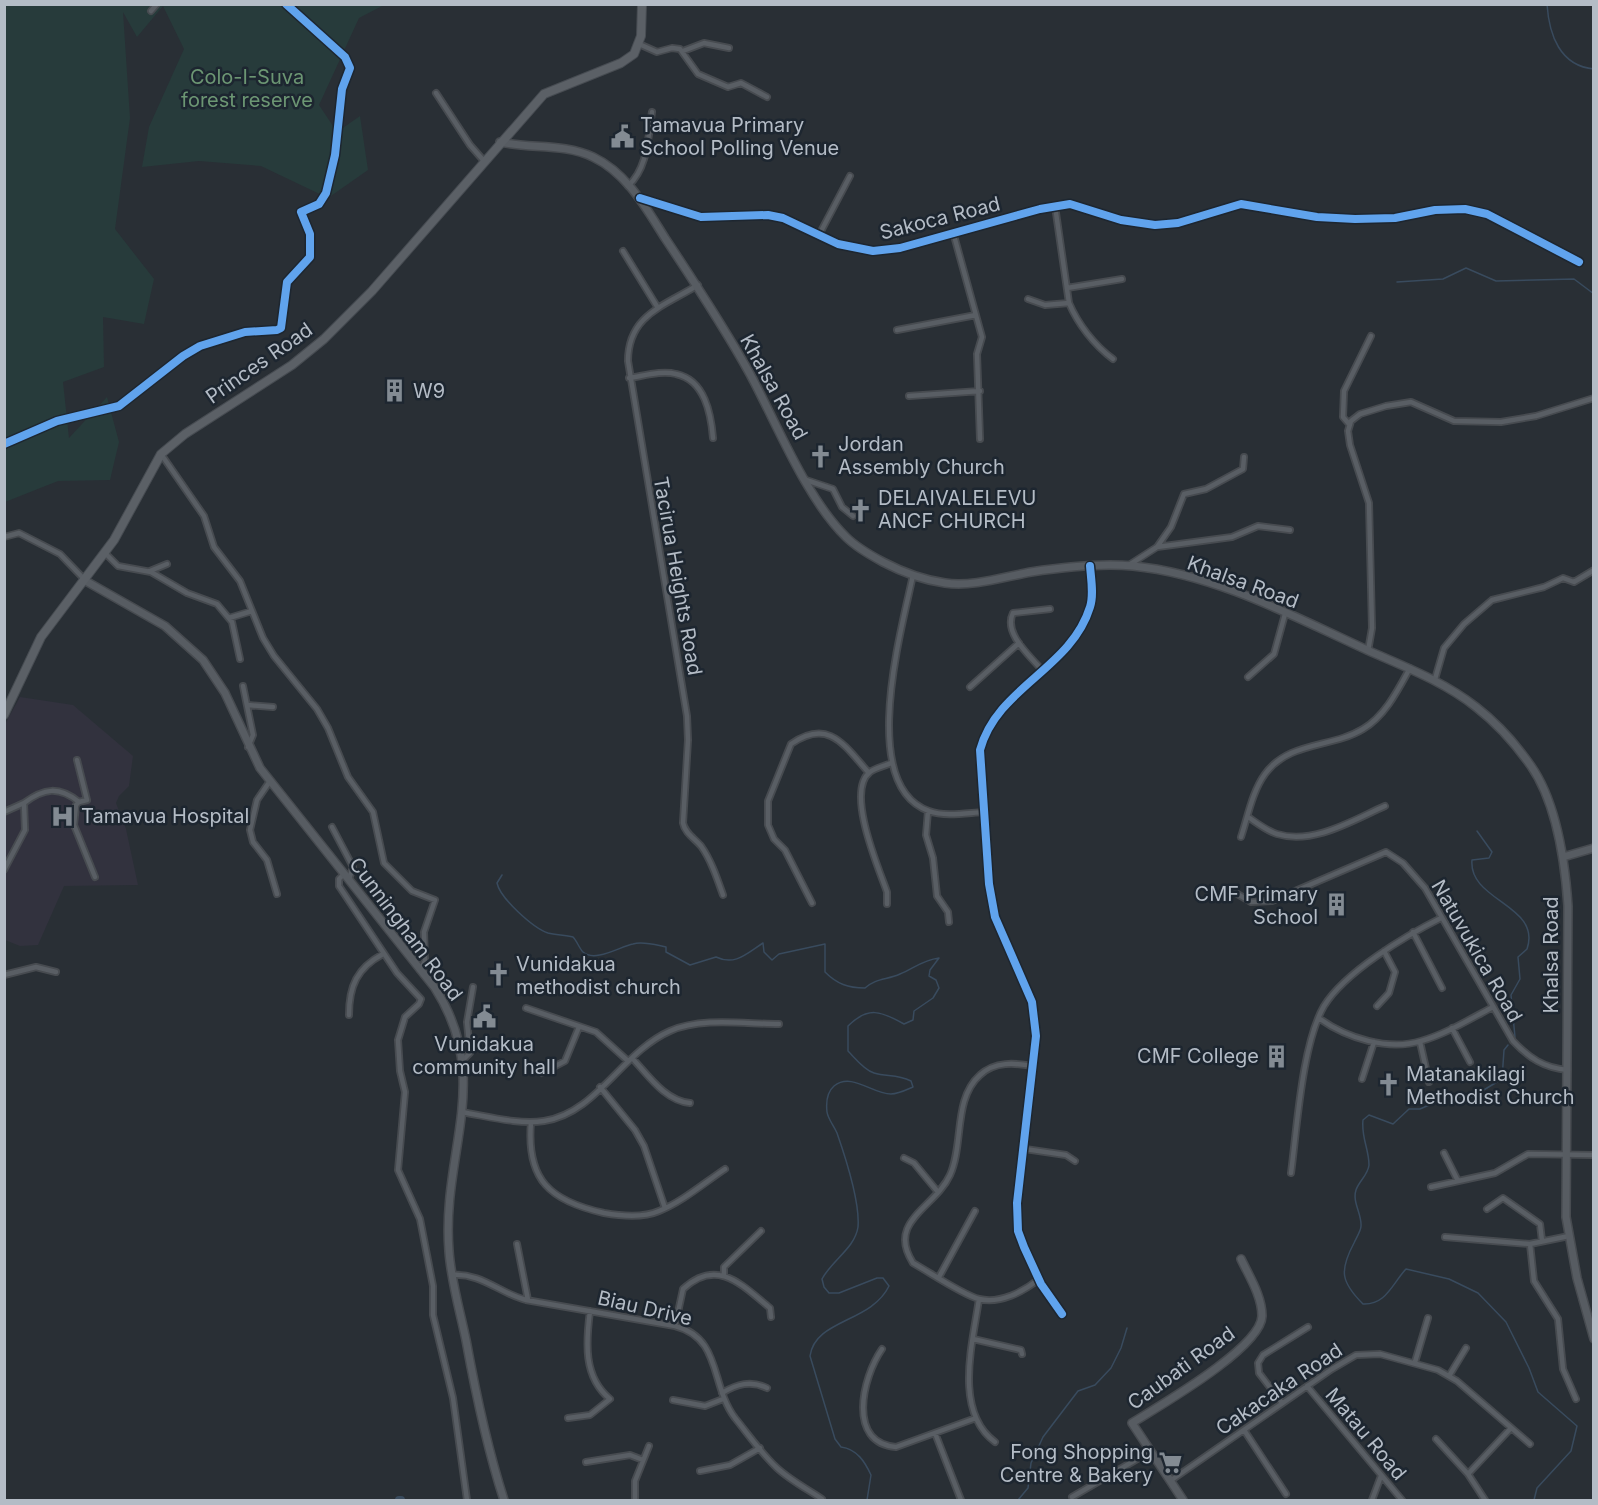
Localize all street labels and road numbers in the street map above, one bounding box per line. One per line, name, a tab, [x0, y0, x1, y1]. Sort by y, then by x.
street label: Sakoca Road	[877, 191, 1003, 245]
street label: Princes Road	[201, 317, 317, 409]
street label: Khalsa Road	[735, 330, 813, 444]
street label: Tacirua Heights Road	[649, 475, 707, 677]
street label: Khalsa Road	[1184, 551, 1302, 613]
street label: Cunningham Road	[344, 853, 468, 1005]
street label: Natuvukica Road	[1427, 876, 1527, 1026]
street label: Khalsa Road	[1539, 897, 1563, 1014]
street label: Biau Drive	[595, 1285, 695, 1331]
street label: Caubati Road	[1123, 1321, 1239, 1415]
street label: Cakacaka Road	[1211, 1338, 1347, 1440]
street label: Matau Road	[1321, 1383, 1411, 1485]

